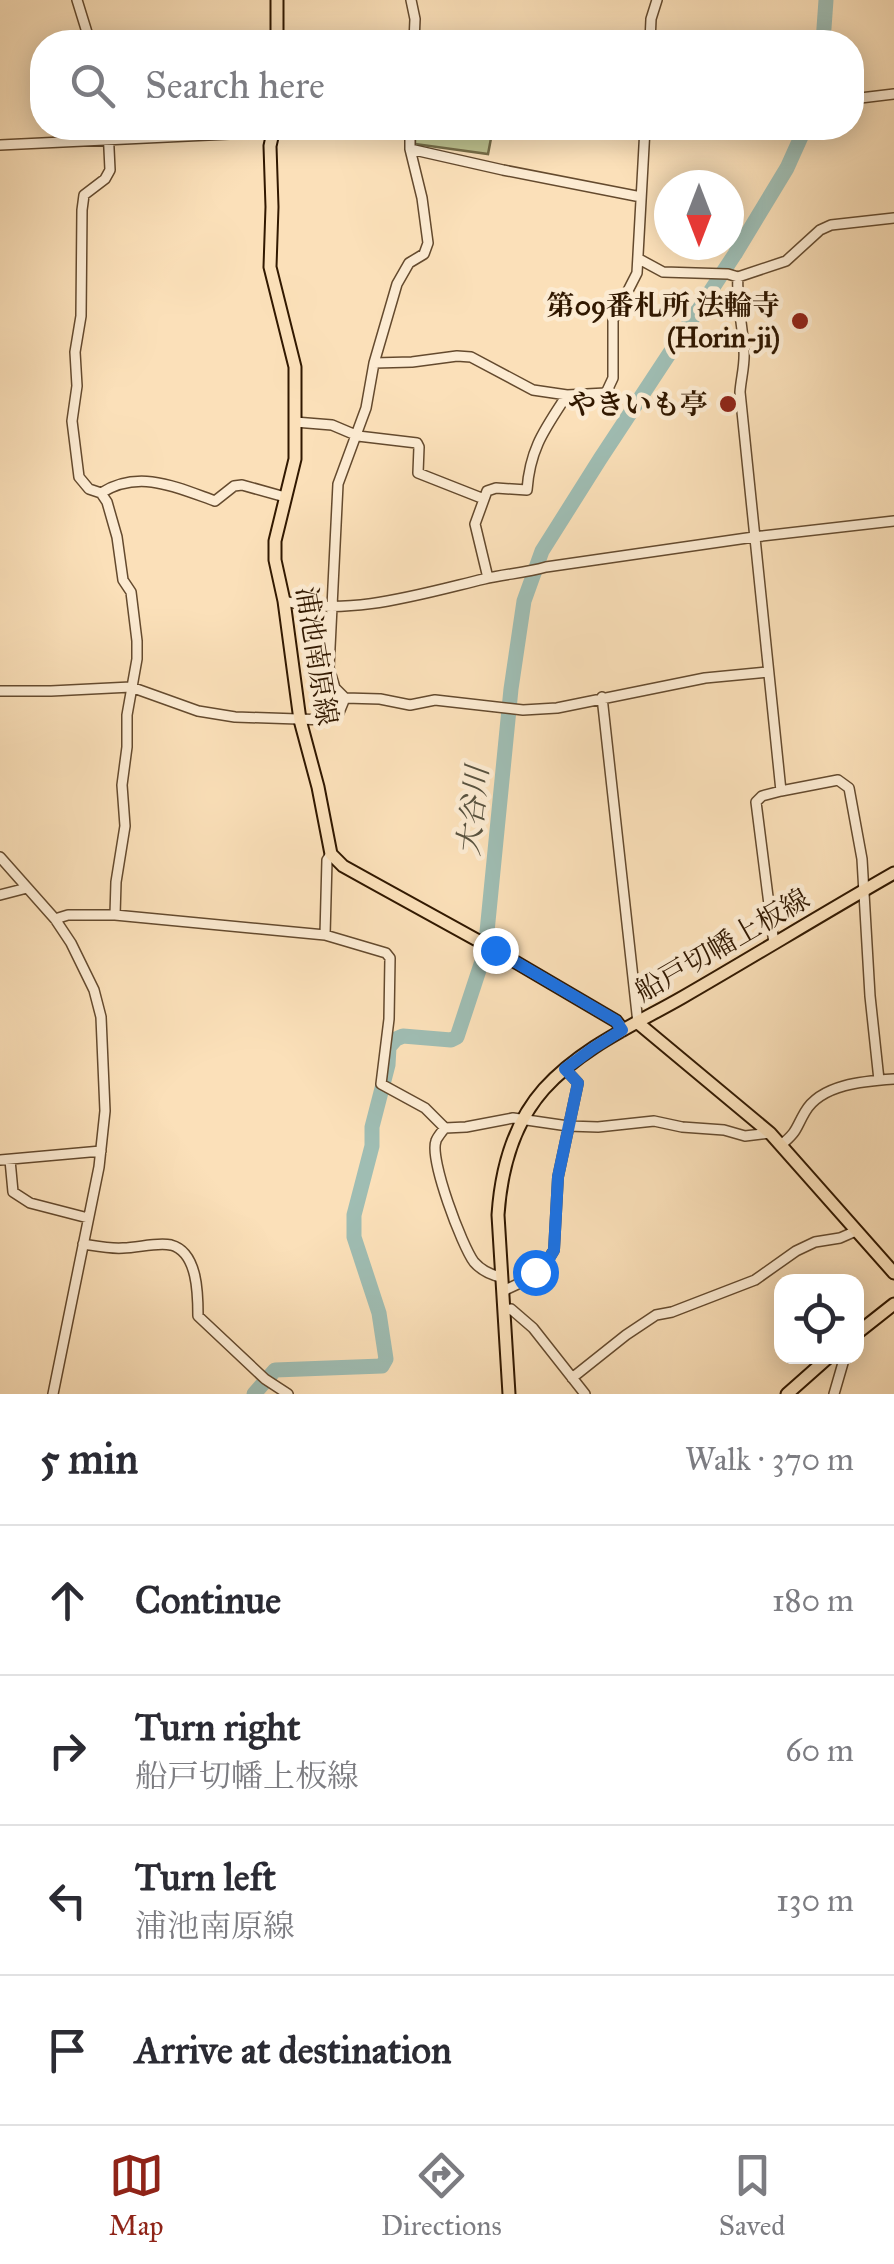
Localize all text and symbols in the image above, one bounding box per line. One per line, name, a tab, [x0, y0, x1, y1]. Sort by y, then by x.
search box	[30, 30, 864, 140]
icon: search	[65, 58, 120, 113]
text: Search here	[145, 62, 325, 108]
north arrow	[654, 170, 744, 260]
place label: 第09番札所 法輪寺 (Horin-ji)	[547, 288, 780, 355]
marker: 第09番札所 法輪寺 (Horin-ji)	[789, 310, 811, 332]
place label: やきいも亭	[568, 387, 708, 422]
marker: やきいも亭	[717, 393, 739, 415]
street label: 浦池南原線	[289, 584, 345, 728]
water label: 大谷川	[450, 761, 496, 858]
street label: 船戸切幡上板線	[628, 881, 816, 1009]
route end	[473, 928, 519, 974]
route start	[513, 1250, 559, 1296]
map controls	[774, 1274, 864, 1364]
button: locate	[774, 1274, 864, 1364]
text: 5 min	[40, 1433, 138, 1485]
text: Walk · 370 m	[685, 1440, 854, 1479]
icon: ahead	[40, 1573, 95, 1628]
text: Continue	[135, 1577, 281, 1623]
text: 180 m	[772, 1581, 854, 1620]
text: Turn right	[135, 1704, 301, 1750]
icon: right	[40, 1723, 95, 1778]
text: 60 m	[785, 1731, 854, 1770]
text: 船戸切幡上板線	[135, 1757, 359, 1796]
text: Turn left	[135, 1854, 276, 1900]
icon: left	[40, 1873, 95, 1928]
text: 130 m	[776, 1881, 854, 1920]
text: 浦池南原線	[135, 1907, 295, 1946]
icon: arrive	[40, 2023, 95, 2078]
text: Arrive at destination	[135, 2027, 452, 2073]
tab: Map	[109, 2148, 164, 2243]
tab: Directions	[381, 2148, 502, 2243]
tab: Saved	[719, 2148, 785, 2243]

